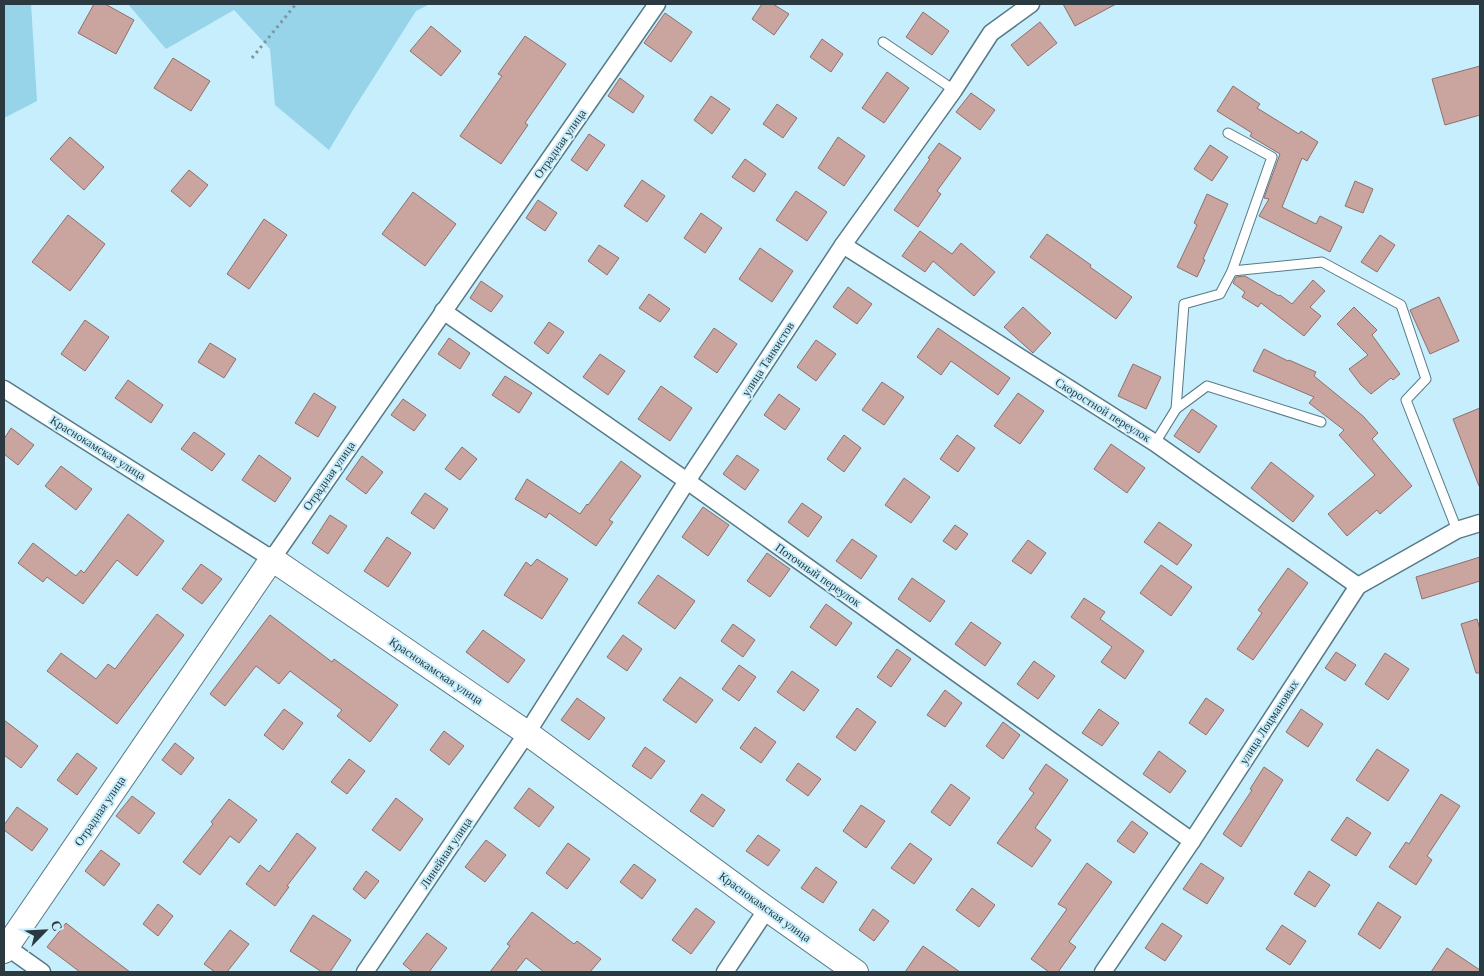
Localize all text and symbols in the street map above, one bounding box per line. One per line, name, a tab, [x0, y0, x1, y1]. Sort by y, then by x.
street label: Отрадная улица	[531, 106, 589, 181]
street label: улица Танкистов	[739, 319, 797, 399]
street label: Скоростной переулок	[1053, 375, 1153, 445]
street label: Краснокамская улица	[48, 413, 149, 483]
street label: Отрадная улица	[300, 438, 358, 513]
street label: Поточный переулок	[772, 540, 864, 610]
street label: Краснокамская улица	[386, 634, 486, 708]
street label: улица Лоцмановых	[1236, 677, 1302, 767]
street label: Отрадная улица	[71, 773, 129, 849]
street label: Линейная улица	[417, 814, 475, 891]
street label: Краснокамская улица	[716, 869, 814, 945]
north arrow	[20, 906, 70, 956]
text: С	[48, 918, 65, 934]

